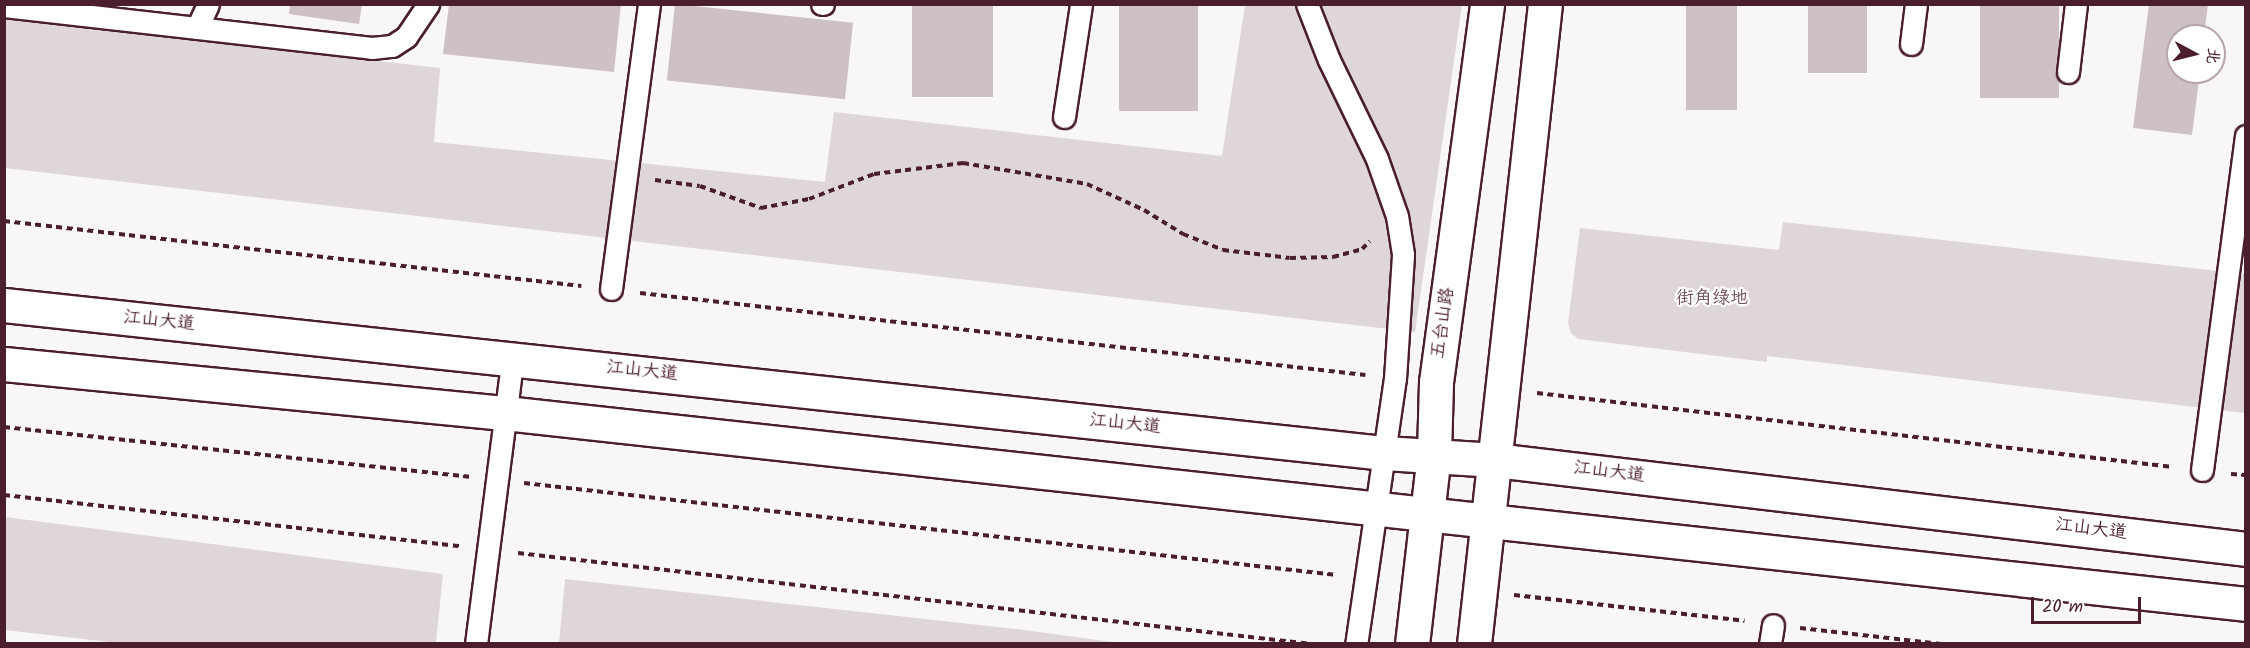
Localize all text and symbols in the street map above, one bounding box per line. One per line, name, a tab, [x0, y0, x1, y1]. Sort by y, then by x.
north arrow	[2166, 24, 2226, 84]
text: 北	[2199, 47, 2226, 65]
street label: 五台山路	[1428, 286, 1460, 360]
park label: 街角绿地	[1676, 288, 1748, 310]
street label: 江山大道	[122, 307, 196, 337]
street label: 江山大道	[605, 357, 679, 387]
street label: 江山大道	[1088, 410, 1162, 440]
street label: 江山大道	[1572, 458, 1646, 488]
street label: 江山大道	[2054, 515, 2128, 545]
scale bar	[2034, 585, 2144, 623]
text: 20 m	[2042, 593, 2083, 622]

